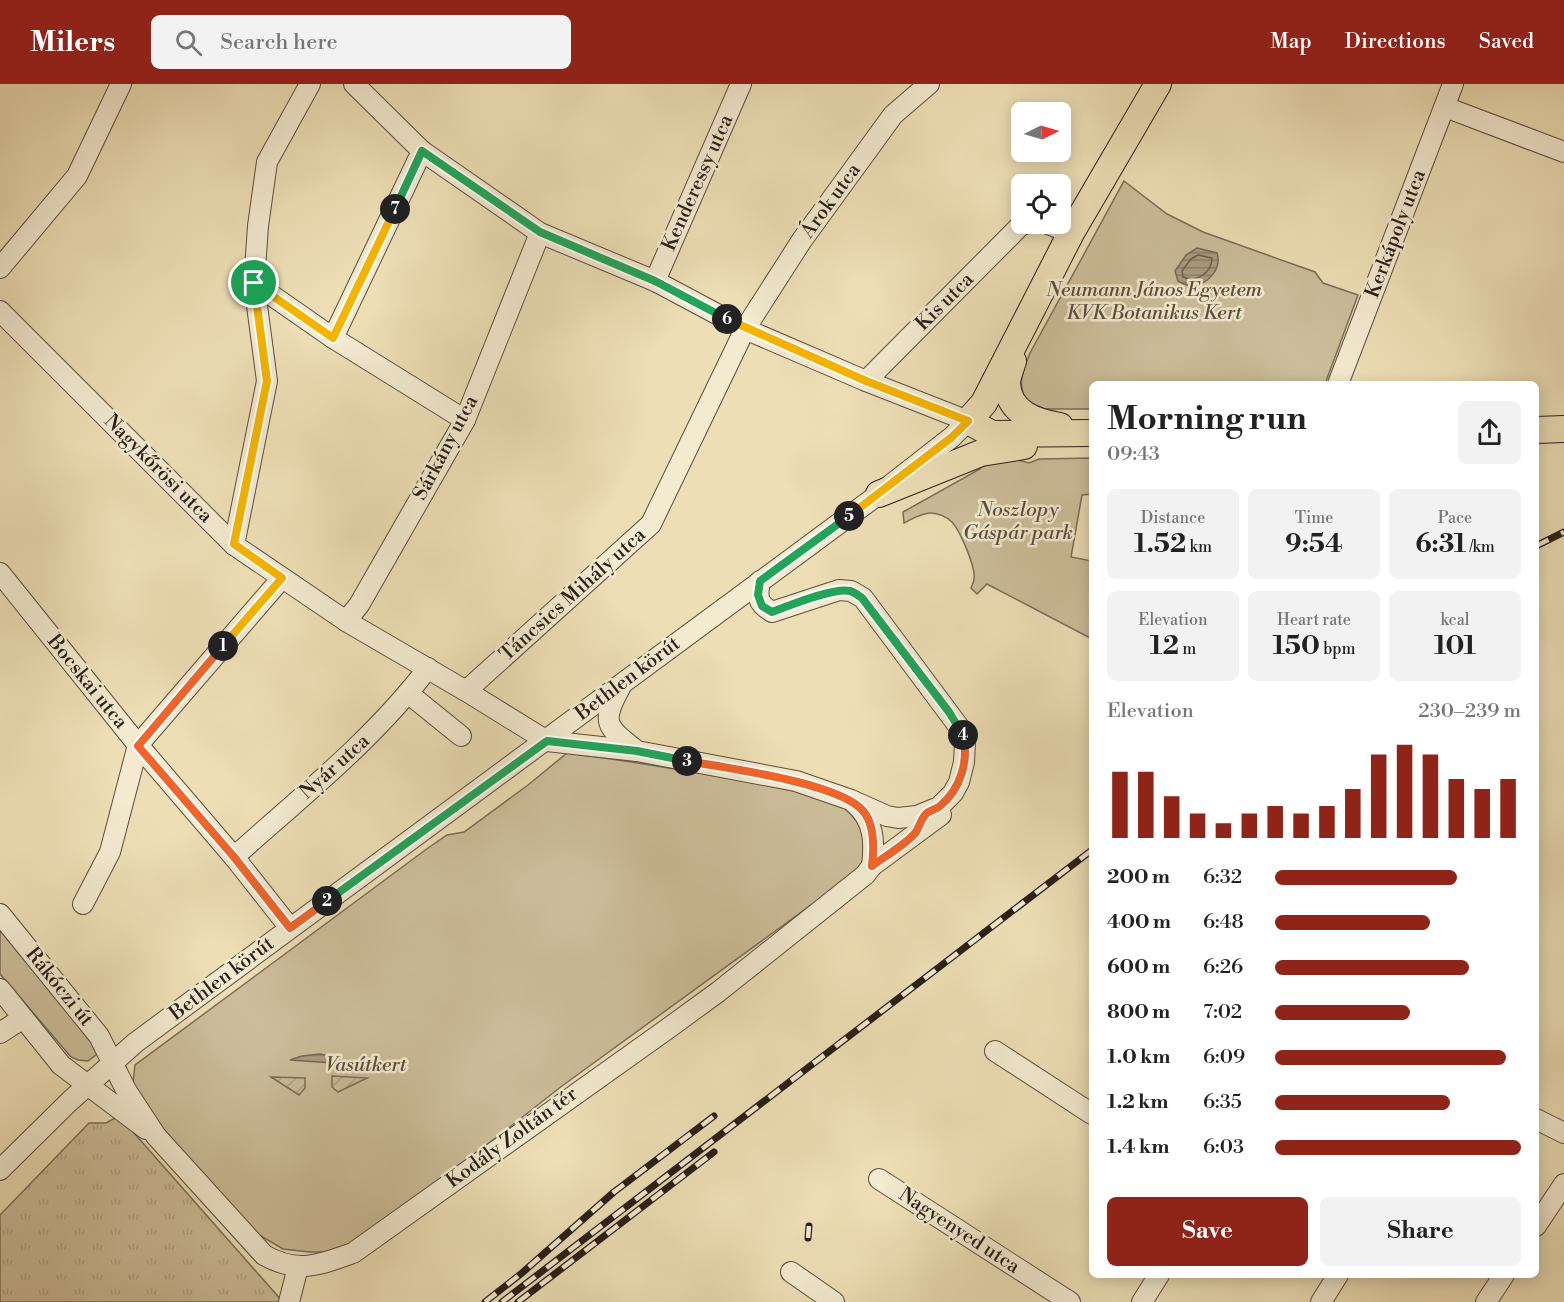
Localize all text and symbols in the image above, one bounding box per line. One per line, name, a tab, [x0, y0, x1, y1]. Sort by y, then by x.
search box	[151, 15, 571, 69]
text: Milers	[30, 25, 115, 60]
icon: search	[172, 26, 205, 59]
text: Search here	[220, 29, 338, 56]
text: Map	[1270, 29, 1312, 55]
text: Directions	[1345, 29, 1446, 55]
text: Saved	[1479, 29, 1534, 55]
north arrow	[1011, 102, 1071, 162]
map controls	[1011, 102, 1071, 234]
street label: Kenderessy utca	[657, 110, 740, 255]
street label: Árok utca	[794, 157, 867, 244]
street label: Kerkápoly utca	[1360, 166, 1432, 302]
button: locate	[1011, 174, 1071, 234]
pin: 7	[380, 194, 410, 224]
text: 7	[390, 199, 400, 219]
pin	[228, 257, 279, 308]
icon: arrive	[237, 266, 270, 299]
street label: Kis utca	[911, 267, 980, 336]
park label: Neumann János Egyetem KVK Botanikus Kert	[1045, 278, 1263, 326]
pin: 6	[712, 304, 742, 334]
text: 6	[722, 309, 732, 329]
street label: Sárkány utca	[408, 390, 485, 505]
text: Morning run	[1107, 399, 1307, 440]
button: share	[1458, 401, 1521, 464]
street label: Nagykőrösi utca	[98, 409, 218, 529]
text: 09:43	[1107, 442, 1160, 467]
park label: Noszlopy Gáspár park	[963, 498, 1073, 546]
pin: 5	[834, 501, 864, 531]
text: 5	[844, 506, 854, 526]
text: Distance	[1141, 508, 1205, 528]
text: Time	[1295, 508, 1333, 528]
text: Pace	[1438, 508, 1472, 528]
street label: Táncsics Mihály utca	[495, 522, 652, 667]
text: 1.52	[1134, 528, 1186, 560]
text: 9:54	[1285, 528, 1343, 560]
text: 6:31	[1415, 528, 1466, 560]
text: km	[1186, 537, 1212, 557]
text: /km	[1466, 537, 1495, 557]
text: Elevation	[1138, 610, 1208, 630]
text: Heart rate	[1277, 610, 1351, 630]
text: kcal	[1440, 610, 1470, 630]
street label: Bocskai utca	[41, 629, 133, 735]
text: 12	[1150, 630, 1179, 662]
text: 150	[1272, 630, 1320, 662]
text: 101	[1434, 630, 1476, 662]
pin: 1	[208, 631, 238, 661]
street label: Bethlen körút	[570, 632, 685, 727]
text: 1	[219, 636, 227, 656]
text: m	[1179, 639, 1196, 659]
text: bpm	[1320, 639, 1356, 659]
text: Elevation	[1107, 699, 1194, 724]
text: 230–239 m	[1418, 699, 1521, 724]
pin: 4	[948, 720, 978, 750]
text: 4	[958, 725, 968, 745]
street label: Nyár utca	[295, 728, 376, 805]
pin: 3	[672, 746, 702, 776]
text: 3	[682, 751, 692, 771]
text: 200 m	[1107, 865, 1170, 890]
text: 6:32	[1203, 865, 1242, 890]
pin: 2	[312, 886, 342, 916]
text: 2	[322, 891, 332, 911]
text: 400 m	[1107, 910, 1171, 935]
text: 6:48	[1203, 910, 1244, 935]
street label: Bethlen körút	[164, 932, 279, 1027]
street label: Rákóczi út	[19, 942, 99, 1032]
text: 600 m	[1107, 955, 1170, 980]
text: 6:26	[1203, 955, 1243, 980]
text: 800 m	[1107, 1000, 1170, 1025]
text: 7:02	[1203, 1000, 1242, 1025]
text: 1.0 km	[1107, 1045, 1171, 1070]
text: 6:09	[1203, 1045, 1245, 1070]
park label: Vasútkert	[326, 1053, 407, 1078]
street label: Kodály Zoltán tér	[441, 1082, 583, 1194]
text: 1.2 km	[1107, 1090, 1169, 1115]
text: 6:35	[1203, 1090, 1242, 1115]
text: 1.4 km	[1107, 1135, 1169, 1160]
text: 6:03	[1203, 1135, 1244, 1160]
street label: Nagyenyed utca	[894, 1182, 1025, 1280]
button: Save	[1107, 1197, 1308, 1266]
button: Share	[1320, 1197, 1521, 1266]

